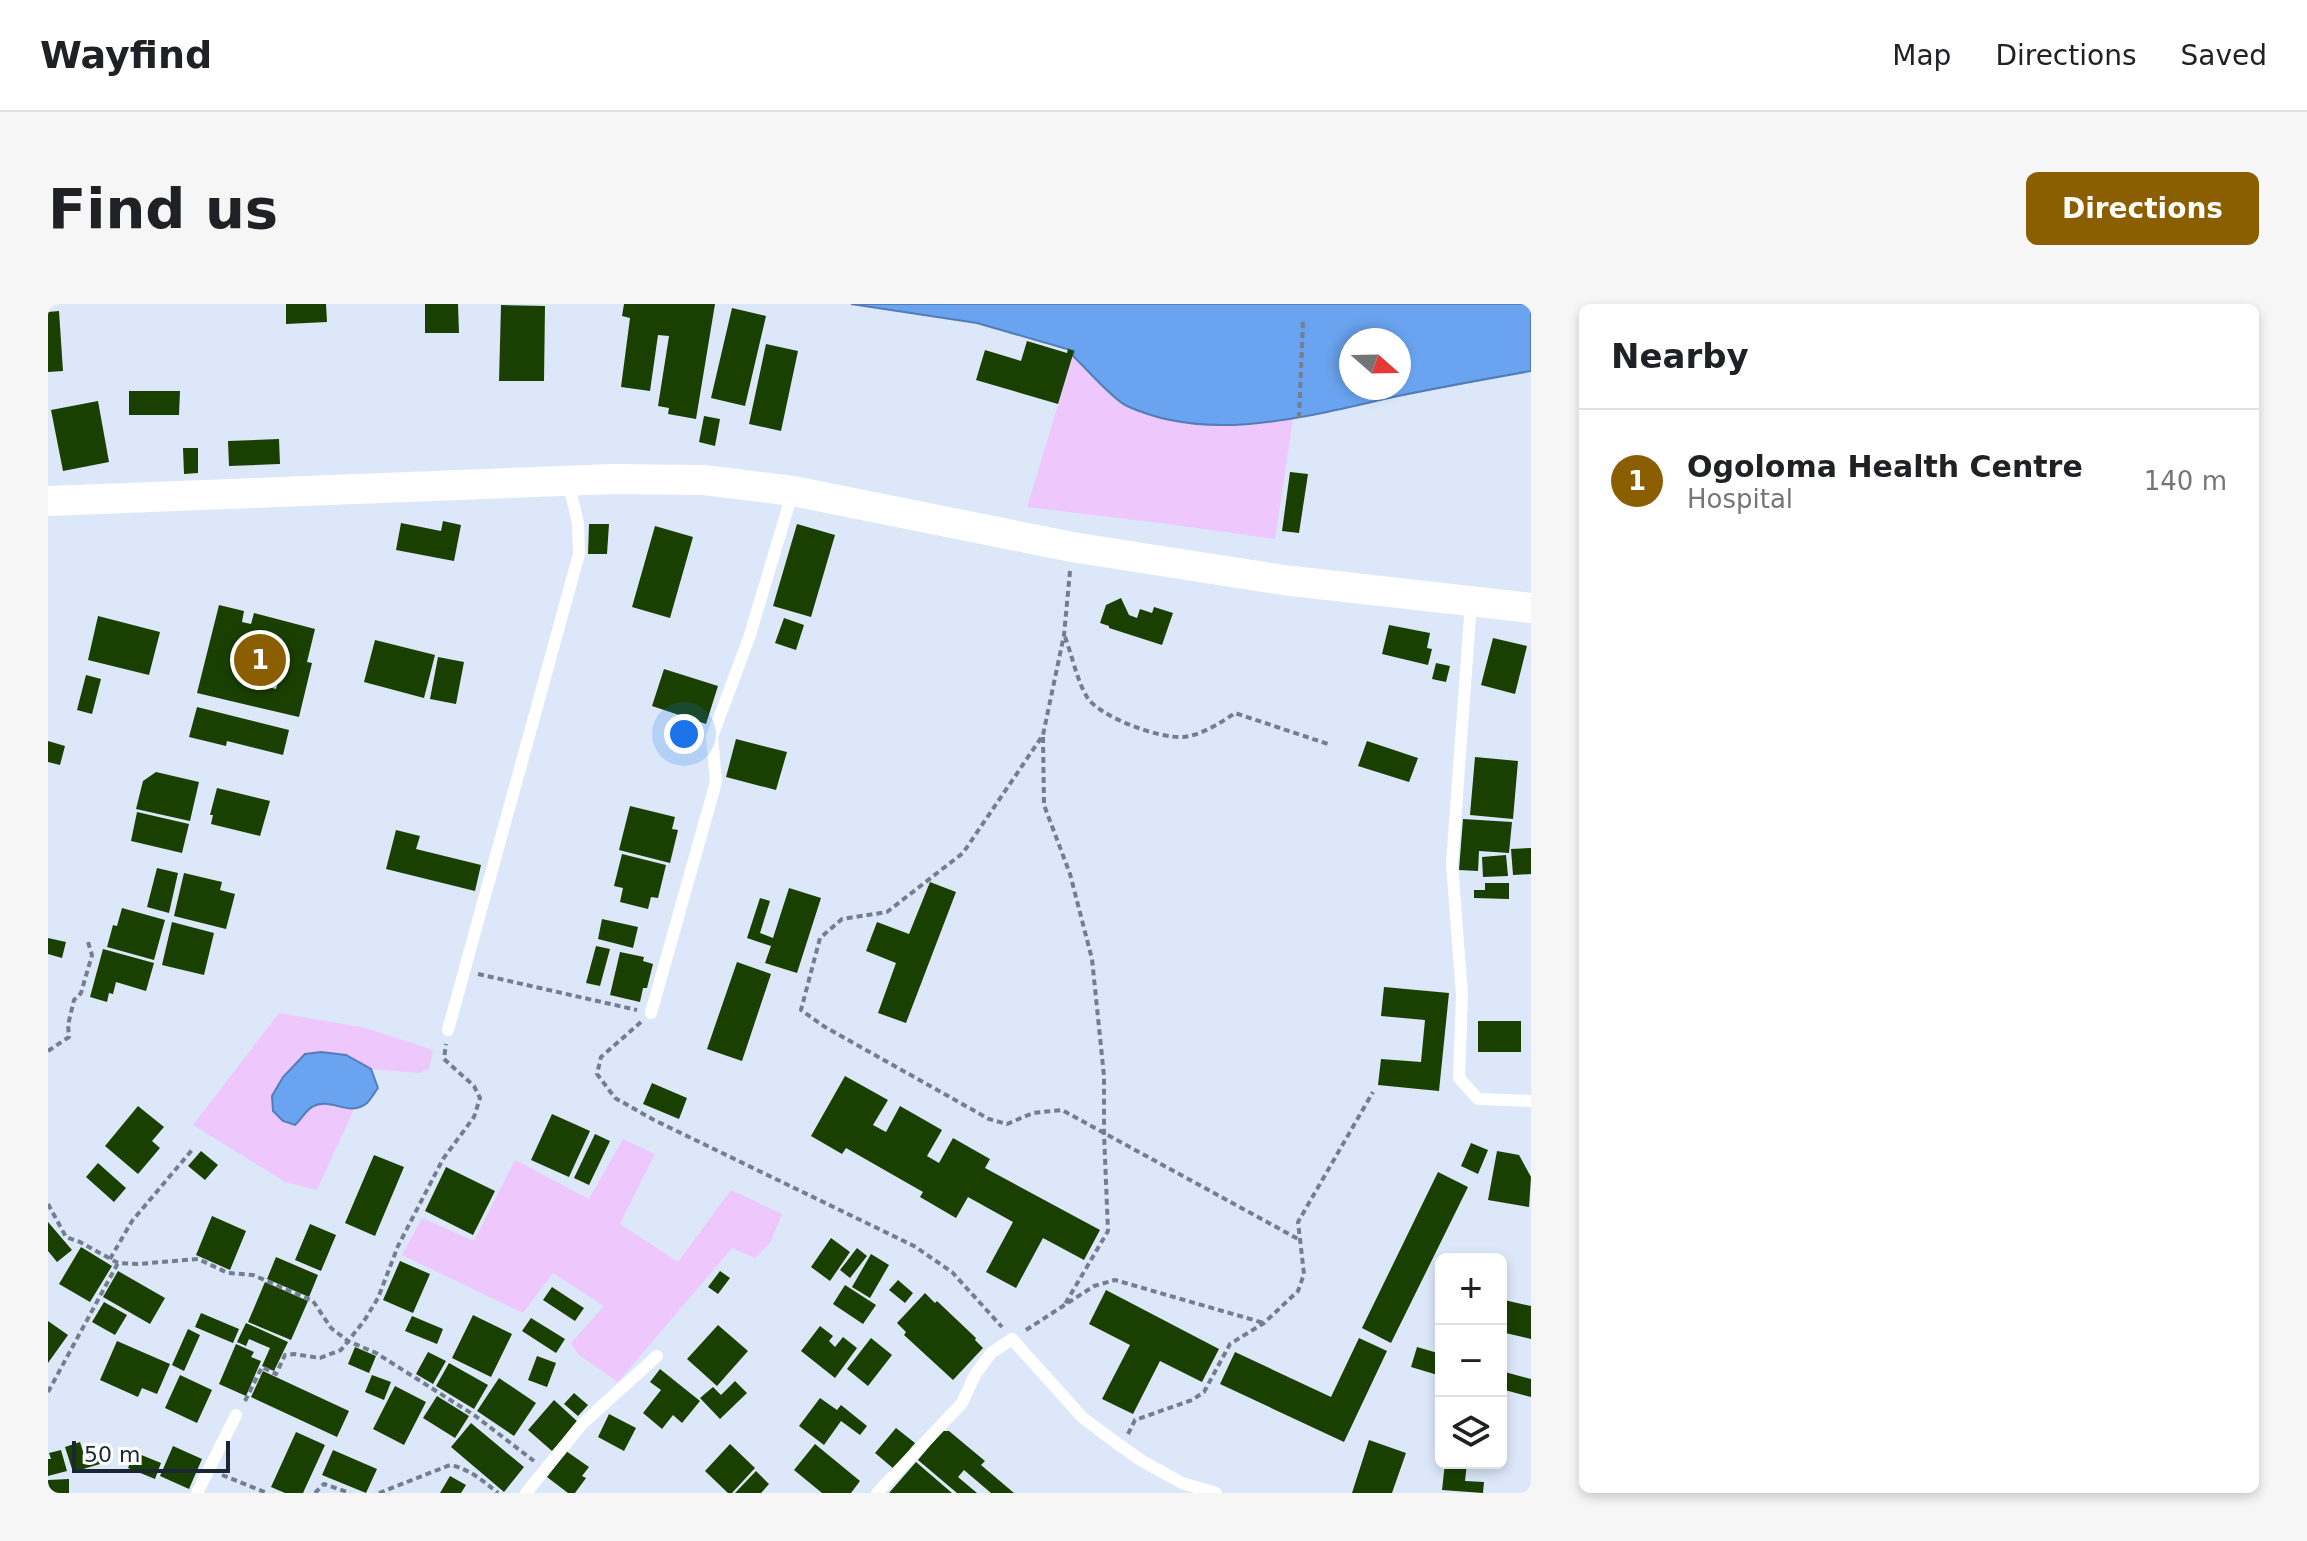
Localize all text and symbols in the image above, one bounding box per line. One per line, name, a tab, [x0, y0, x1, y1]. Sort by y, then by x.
text: Wayfind	[40, 33, 212, 77]
text: Map	[1892, 39, 1951, 72]
text: Directions	[1995, 39, 2136, 72]
text: Saved	[2180, 39, 2267, 72]
button: Directions	[2026, 172, 2259, 245]
text: Find us	[48, 176, 278, 241]
north arrow	[1339, 328, 1411, 400]
text: Nearby	[1611, 336, 1749, 376]
text: Ogoloma Health Centre	[1687, 449, 2083, 484]
text: 1	[1628, 466, 1646, 496]
text: 140 m	[2144, 466, 2227, 496]
text: Hospital	[1687, 484, 1793, 514]
pin: 1	[234, 630, 286, 690]
your location	[664, 714, 704, 754]
map controls	[1435, 1253, 1507, 1469]
button: +	[1435, 1253, 1507, 1325]
button: −	[1435, 1325, 1507, 1397]
button: layers	[1435, 1397, 1507, 1469]
scale bar	[72, 1437, 230, 1473]
text: 50 m	[84, 1442, 140, 1467]

